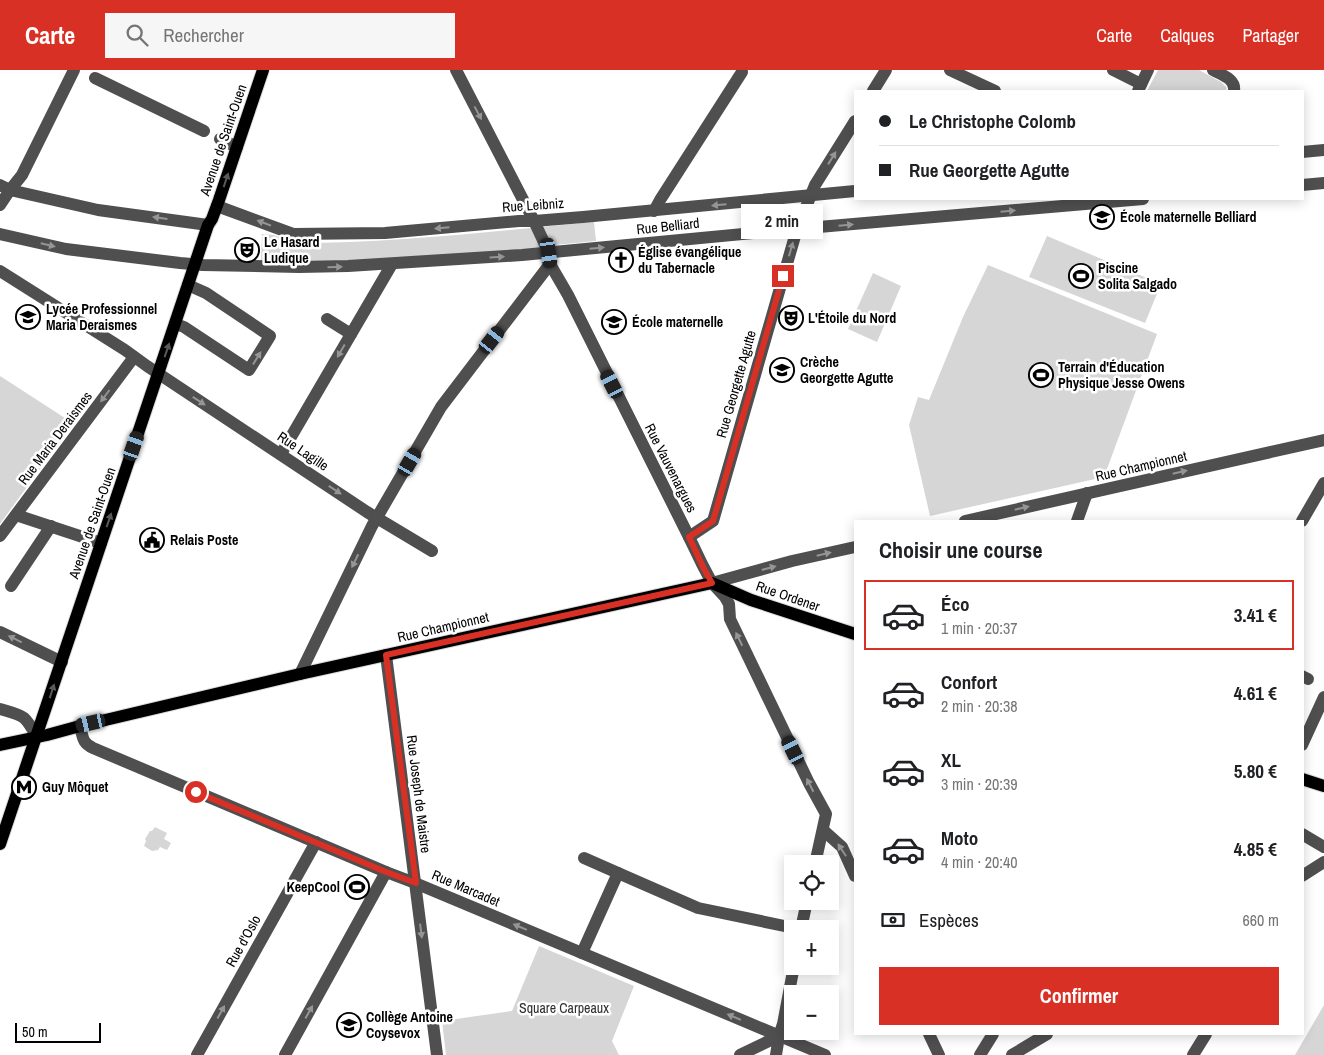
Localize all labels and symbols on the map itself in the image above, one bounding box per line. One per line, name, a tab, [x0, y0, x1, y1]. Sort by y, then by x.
street label: Avenue de Saint-Ouen	[195, 82, 250, 199]
one-way arrow	[474, 106, 482, 121]
one-way arrow	[828, 151, 837, 165]
one-way arrow	[223, 172, 230, 187]
street label: Rue Leibniz	[501, 194, 565, 216]
one-way arrow	[711, 201, 727, 209]
callout: 2 min	[742, 204, 824, 238]
school or university icon: École maternelle Belliard	[1089, 204, 1115, 230]
one-way arrow	[1001, 206, 1017, 214]
place label: École maternelle Belliard	[1120, 208, 1257, 226]
one-way arrow	[152, 214, 168, 222]
street label: Rue Belliard	[636, 214, 700, 238]
one-way arrow	[256, 219, 271, 227]
one-way arrow	[839, 220, 855, 228]
one-way arrow	[434, 224, 450, 232]
place label: Le Hasard Ludique	[264, 233, 320, 267]
theatre icon: Le Hasard Ludique	[234, 237, 260, 263]
car	[539, 237, 558, 269]
one-way arrow	[40, 241, 56, 249]
one-way arrow	[787, 242, 795, 257]
place label: Église évangélique du Tabernacle	[638, 243, 741, 277]
one-way arrow	[590, 244, 606, 252]
church icon: Église évangélique du Tabernacle	[608, 247, 634, 273]
one-way arrow	[489, 253, 505, 261]
place label: Piscine Solita Salgado	[1098, 259, 1177, 293]
one-way arrow	[327, 262, 343, 270]
sports icon: Piscine Solita Salgado	[1068, 263, 1094, 289]
route end	[772, 265, 794, 287]
place label: Lycée Professionnel Maria Deraismes	[46, 300, 157, 334]
school or university icon: Lycée Professionnel Maria Deraismes	[15, 304, 41, 330]
theatre icon: L'Étoile du Nord	[778, 305, 804, 331]
school or university icon: École maternelle	[601, 309, 627, 335]
place label: L'Étoile du Nord	[808, 309, 896, 327]
place label: École maternelle	[632, 313, 723, 331]
car	[476, 324, 507, 356]
street label: Rue Georgette Agutte	[712, 328, 760, 440]
one-way arrow	[164, 342, 171, 357]
one-way arrow	[336, 345, 345, 358]
one-way arrow	[252, 351, 261, 364]
place label: Crèche Georgette Agutte	[800, 353, 893, 387]
school or university icon: Crèche Georgette Agutte	[769, 357, 795, 383]
place label: Terrain d'Éducation Physique Jesse Owens	[1058, 358, 1185, 392]
sports icon: Terrain d'Éducation Physique Jesse Owens	[1028, 362, 1054, 388]
car	[598, 367, 625, 401]
street label: Rue Maria Deraismes	[14, 388, 96, 488]
one-way arrow	[99, 389, 110, 402]
one-way arrow	[192, 396, 206, 405]
street label: Rue Vauvenargues	[641, 420, 701, 516]
street label: Rue Lagille	[274, 427, 332, 475]
car	[122, 429, 145, 463]
car	[396, 445, 423, 479]
street label: Rue Championnet	[1094, 447, 1188, 485]
street label: Avenue de Saint-Ouen	[64, 465, 119, 582]
one-way arrow	[1173, 468, 1188, 476]
one-way arrow	[328, 485, 341, 495]
one-way arrow	[1014, 504, 1029, 512]
one-way arrow	[105, 512, 113, 527]
public building icon: Relais Poste	[139, 527, 165, 553]
place label: Relais Poste	[170, 531, 238, 549]
one-way arrow	[816, 550, 831, 558]
one-way arrow	[350, 554, 358, 568]
one-way arrow	[762, 563, 777, 571]
street label: Rue Ordener	[754, 577, 822, 615]
street label: Rue Championnet	[396, 608, 490, 646]
one-way arrow	[735, 632, 743, 646]
one-way arrow	[8, 635, 22, 643]
one-way arrow	[48, 683, 56, 698]
car	[74, 712, 107, 734]
car	[779, 733, 806, 767]
street label: Rue Joseph de Maistre	[403, 734, 435, 854]
metro station icon: Guy Môquet	[11, 774, 37, 800]
place label: Guy Môquet	[42, 778, 109, 796]
one-way arrow	[806, 778, 814, 792]
route start	[185, 781, 207, 803]
one-way arrow	[837, 844, 847, 857]
street label: Rue Marcadet	[429, 866, 503, 910]
sports icon: KeepCool	[344, 874, 370, 900]
place label: KeepCool	[286, 878, 340, 896]
street label: Rue d'Oslo	[221, 912, 265, 970]
one-way arrow	[417, 923, 425, 939]
one-way arrow	[513, 923, 528, 930]
park label: Square Carpeaux	[519, 999, 609, 1017]
one-way arrow	[217, 1005, 225, 1020]
one-way arrow	[304, 1006, 313, 1019]
place label: Collège Antoine Coysevox	[366, 1008, 453, 1042]
school or university icon: Collège Antoine Coysevox	[336, 1012, 362, 1038]
one-way arrow	[727, 1013, 741, 1021]
scale bar	[15, 1020, 101, 1043]

